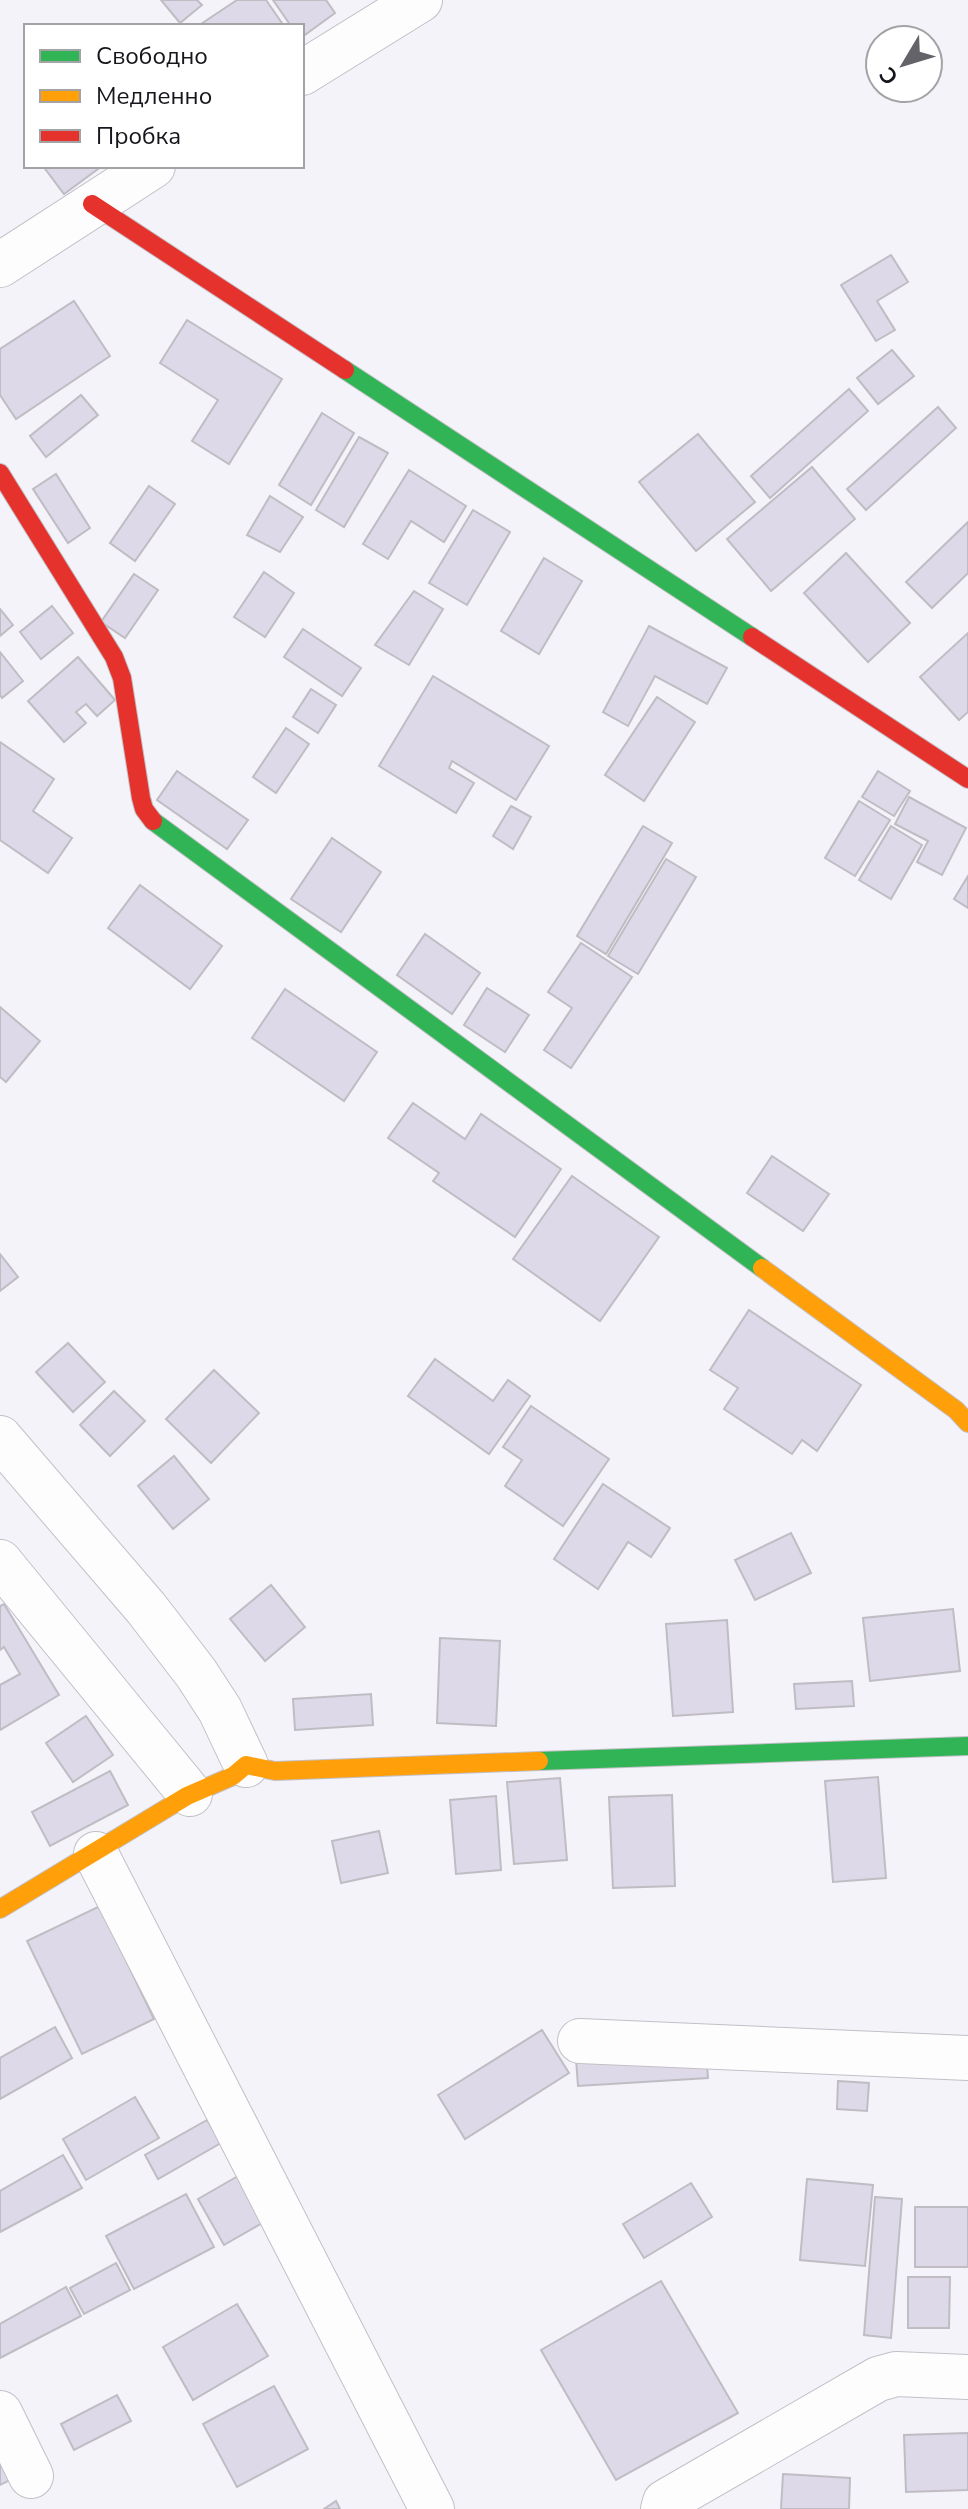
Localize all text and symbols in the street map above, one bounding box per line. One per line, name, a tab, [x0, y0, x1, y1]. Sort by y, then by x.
legend	[24, 24, 304, 168]
north arrow	[864, 24, 944, 104]
text: Свободно	[96, 40, 208, 72]
text: С	[873, 61, 905, 91]
text: Медленно	[96, 80, 212, 112]
text: Пробка	[96, 120, 181, 152]

